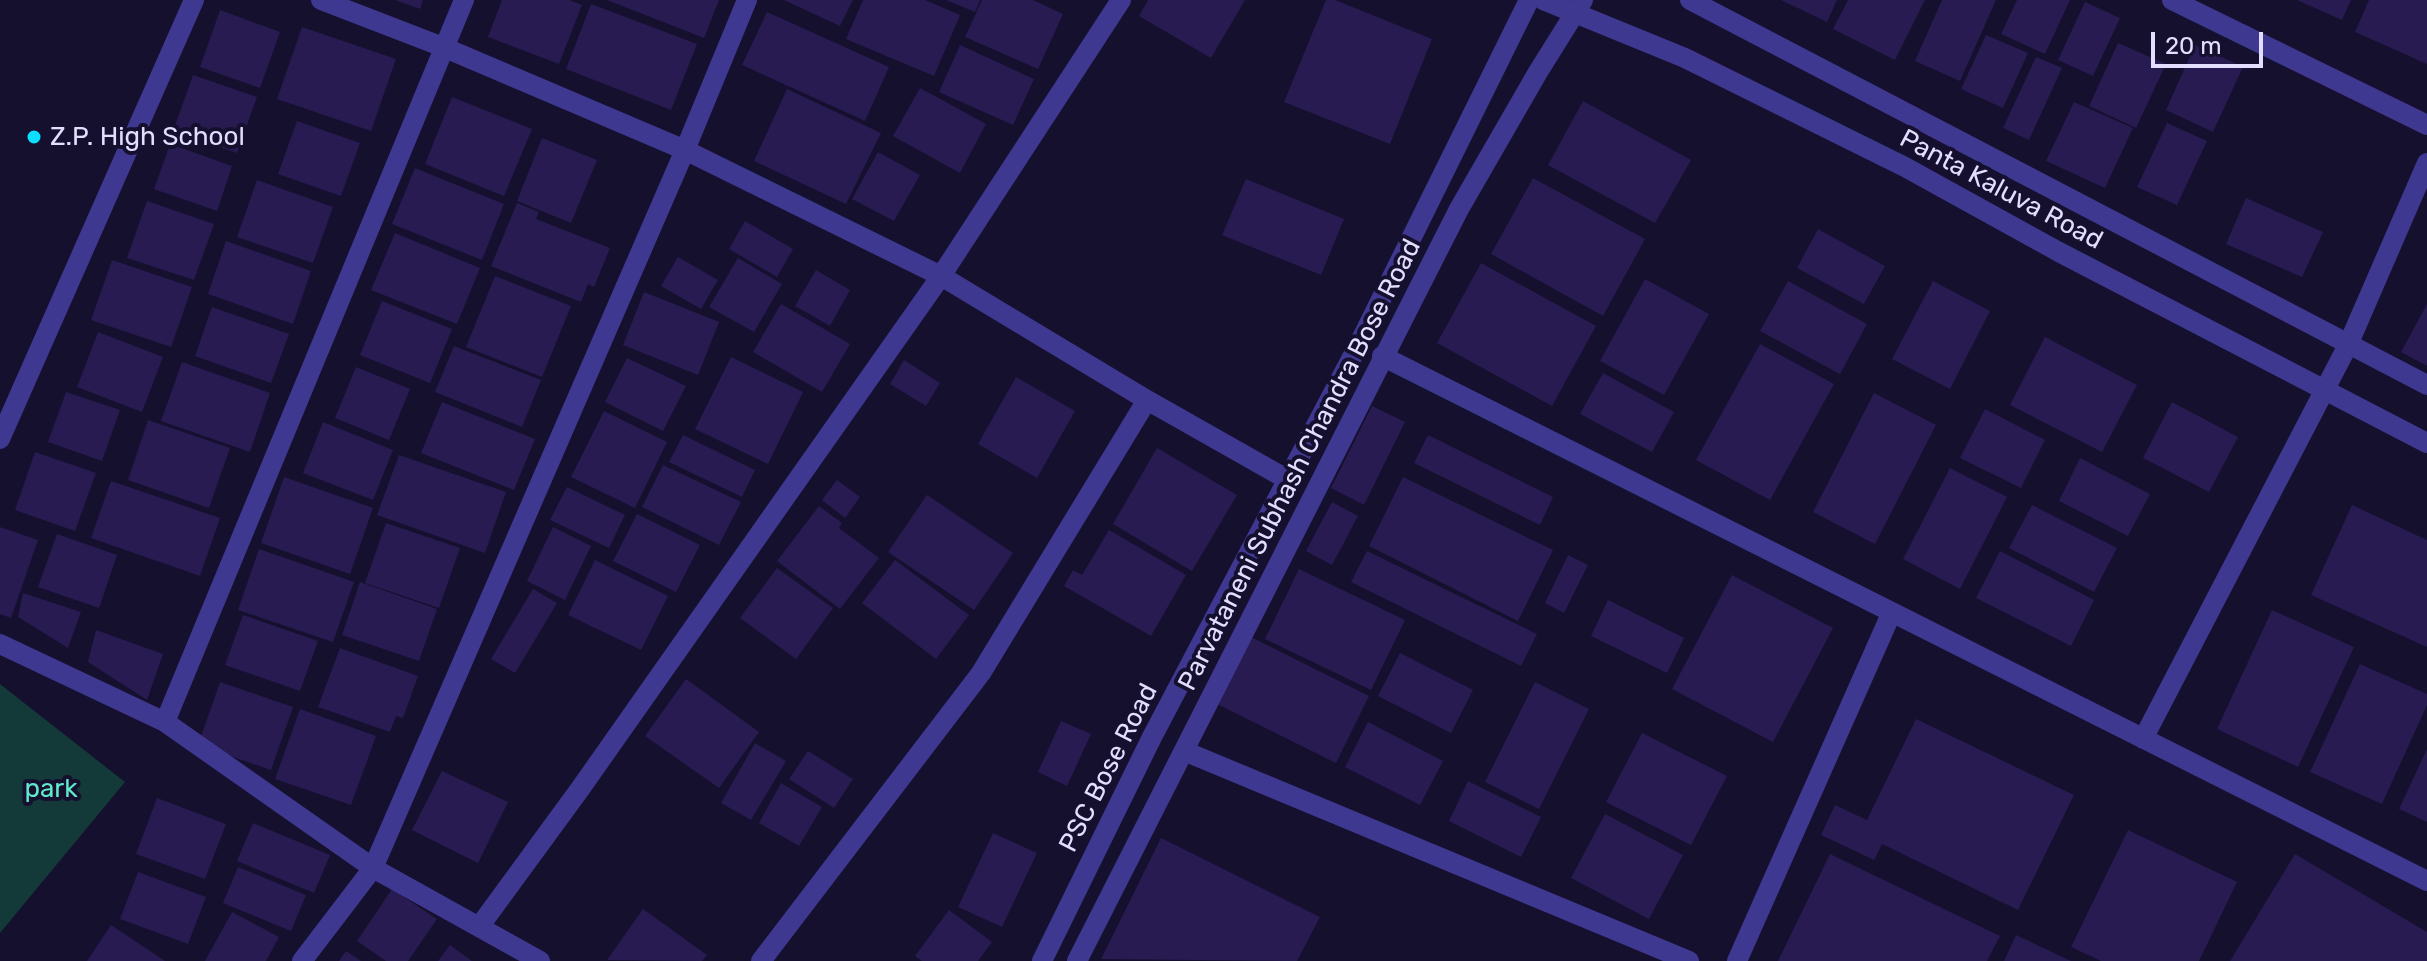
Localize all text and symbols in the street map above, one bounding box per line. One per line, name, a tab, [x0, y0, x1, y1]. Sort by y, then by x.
scale bar	[2155, 16, 2267, 66]
text: 20 m	[2165, 32, 2222, 60]
place label: Z.P. High School	[50, 121, 245, 153]
street label: Panta Kaluva Road	[1894, 123, 2108, 257]
marker: Z.P. High School	[25, 128, 43, 146]
street label: Parvataneni Subhash Chandra Bose Road	[1172, 234, 1428, 696]
street label: PSC Bose Road	[1053, 679, 1165, 857]
park label: park	[24, 773, 78, 805]

